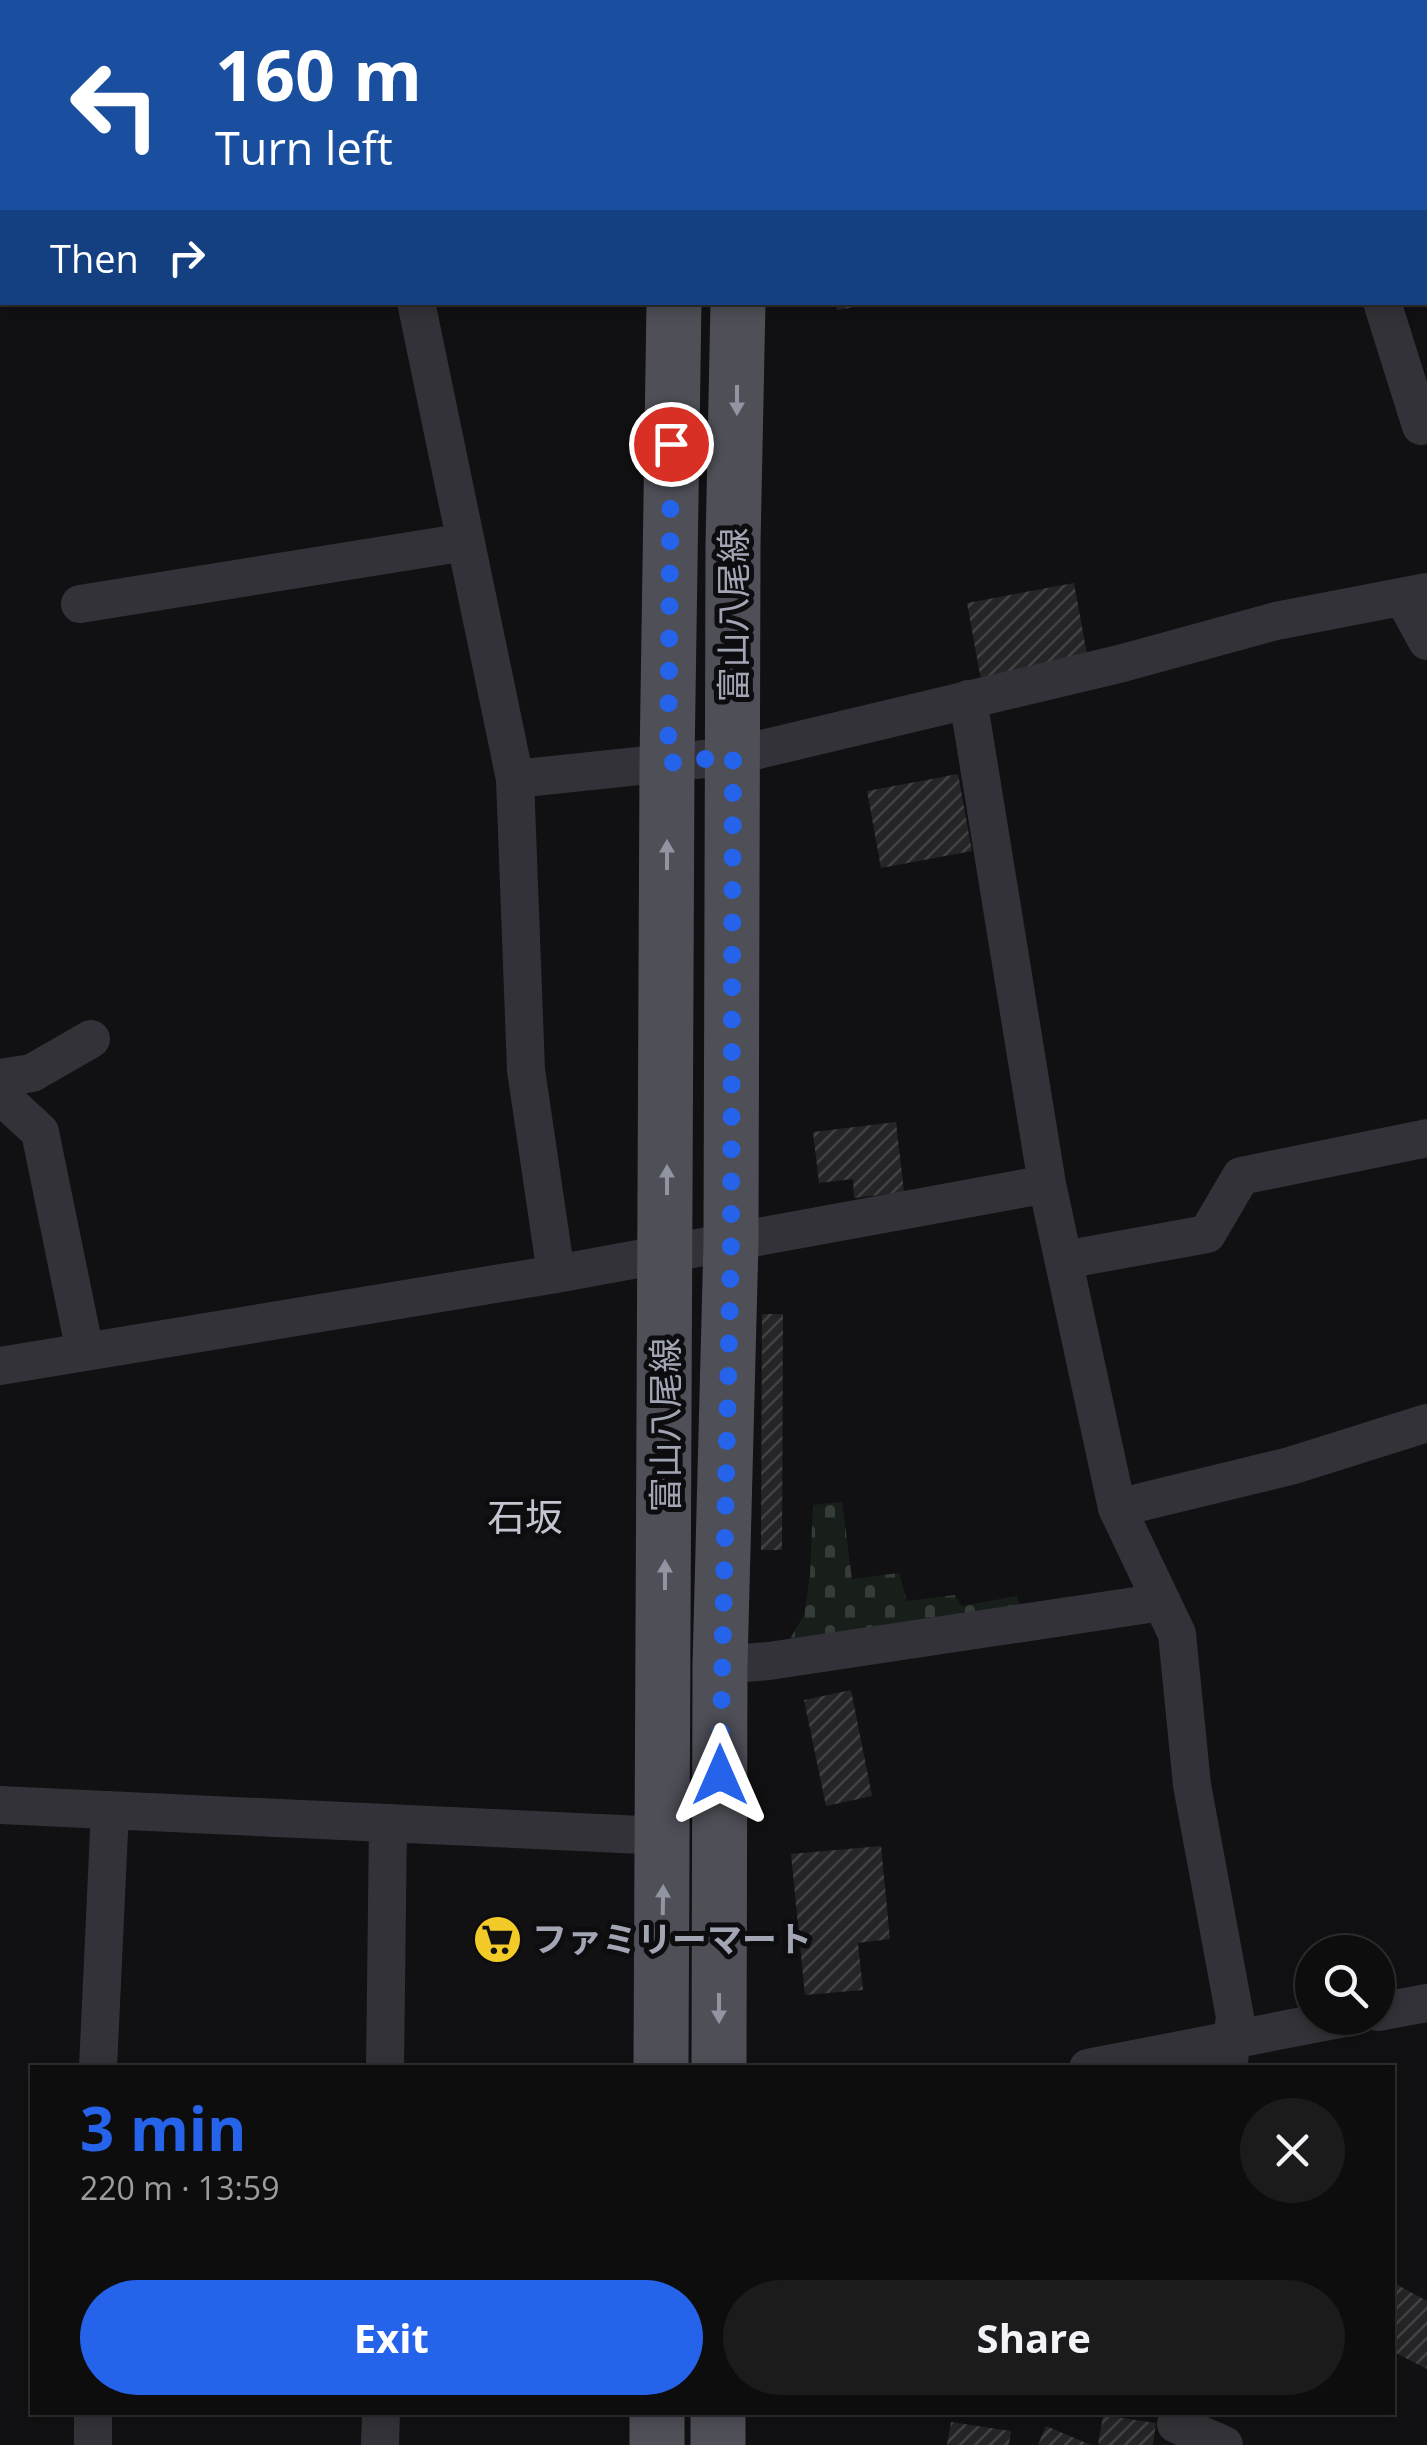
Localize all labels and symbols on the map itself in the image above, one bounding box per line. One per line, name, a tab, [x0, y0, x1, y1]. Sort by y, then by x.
one-way arrow	[729, 384, 745, 416]
pin	[629, 402, 714, 487]
street label: 富山八尾線	[709, 527, 756, 703]
one-way arrow	[659, 839, 675, 871]
one-way arrow	[659, 1164, 675, 1196]
street label: 富山八尾線	[641, 1337, 688, 1513]
district label: 石坂	[487, 1490, 563, 1542]
one-way arrow	[657, 1559, 673, 1591]
position arrow	[668, 1723, 772, 1827]
one-way arrow	[656, 1884, 672, 1916]
supermarket icon: ファミリーマート	[471, 1914, 523, 1966]
place label: ファミリーマート	[532, 1915, 812, 1962]
one-way arrow	[711, 1992, 727, 2024]

